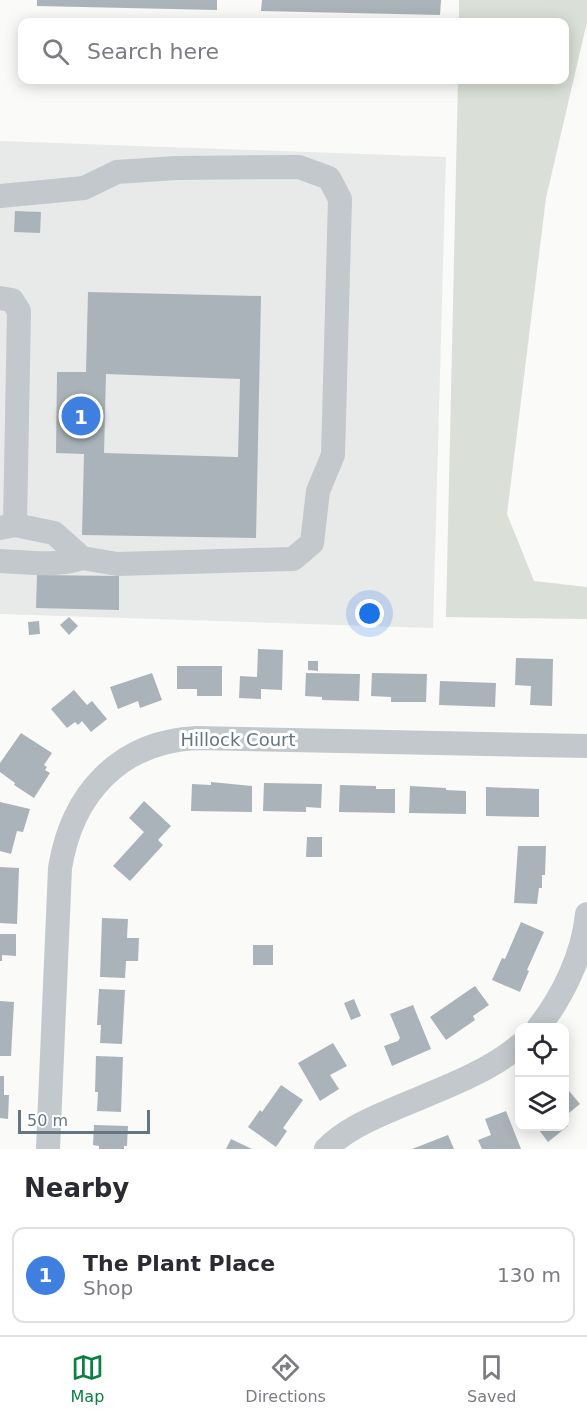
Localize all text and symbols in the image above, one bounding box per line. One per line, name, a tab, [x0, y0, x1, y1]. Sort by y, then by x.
search box	[18, 18, 569, 84]
icon: search	[39, 35, 72, 68]
text: Search here	[87, 39, 219, 64]
pin: 1	[62, 394, 100, 438]
your location	[355, 599, 384, 628]
street label: Hillock Court	[180, 729, 296, 750]
map controls	[515, 1023, 569, 1131]
button: locate	[515, 1023, 569, 1077]
button: layers	[515, 1077, 569, 1131]
scale bar	[18, 1107, 150, 1134]
text: 50 m	[27, 1111, 68, 1130]
text: Nearby	[24, 1173, 129, 1203]
text: The Plant Place	[83, 1251, 275, 1276]
text: 1	[39, 1263, 52, 1287]
text: 130 m	[497, 1263, 561, 1287]
text: Shop	[83, 1276, 133, 1300]
tab: Map	[71, 1351, 104, 1406]
tab: Directions	[245, 1351, 326, 1406]
tab: Saved	[467, 1351, 516, 1406]

